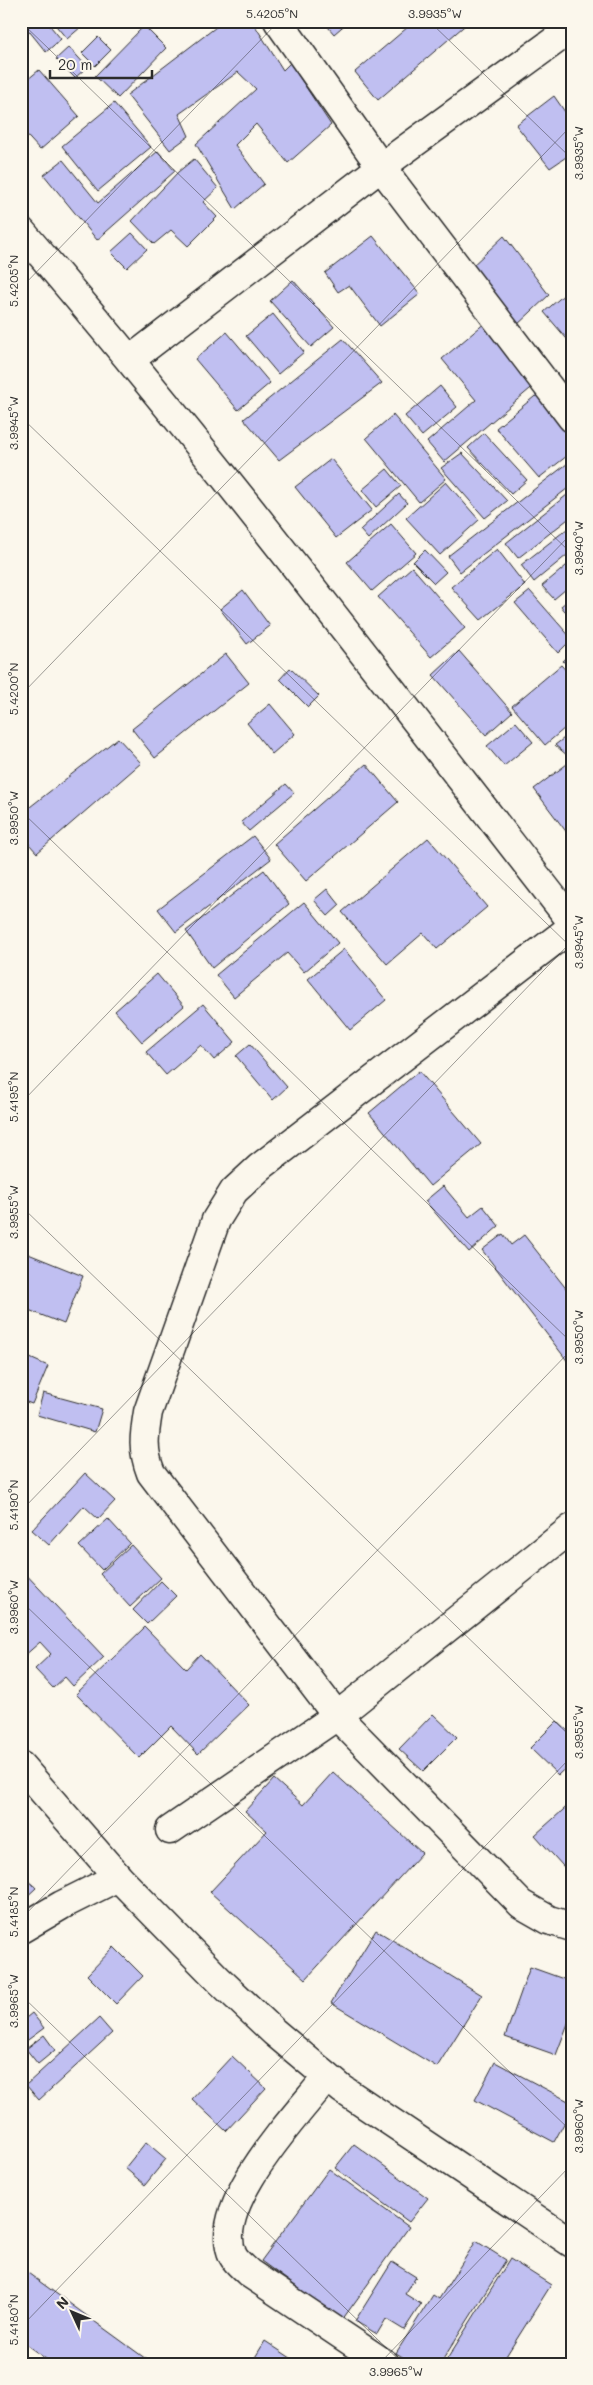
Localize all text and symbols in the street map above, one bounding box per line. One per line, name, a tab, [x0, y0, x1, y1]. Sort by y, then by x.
text: 5.4205°N	[246, 5, 298, 21]
text: 3.9935°W	[408, 5, 462, 21]
scale bar	[50, 48, 152, 80]
text: 20 m	[58, 54, 92, 74]
text: 3.9935°W	[570, 126, 586, 180]
text: 5.4205°N	[5, 255, 21, 307]
text: 3.9945°W	[5, 396, 21, 450]
text: 3.9940°W	[570, 521, 586, 575]
text: 5.4200°N	[5, 663, 21, 715]
text: 3.9950°W	[5, 791, 21, 845]
text: 3.9945°W	[570, 915, 586, 969]
text: 5.4195°N	[5, 1072, 21, 1122]
text: 3.9955°W	[5, 1185, 21, 1239]
text: 3.9950°W	[570, 1310, 586, 1364]
text: 5.4190°N	[5, 1480, 21, 1530]
text: 3.9960°W	[5, 1580, 21, 1634]
text: 3.9955°W	[570, 1705, 586, 1759]
text: 5.4185°N	[5, 1887, 21, 1937]
text: 3.9965°W	[5, 1974, 21, 2028]
text: 3.9960°W	[570, 2099, 586, 2153]
north arrow	[48, 2288, 98, 2338]
text: N	[52, 2292, 73, 2313]
text: 5.4180°N	[5, 2294, 21, 2346]
text: 3.9965°W	[369, 2363, 423, 2379]

